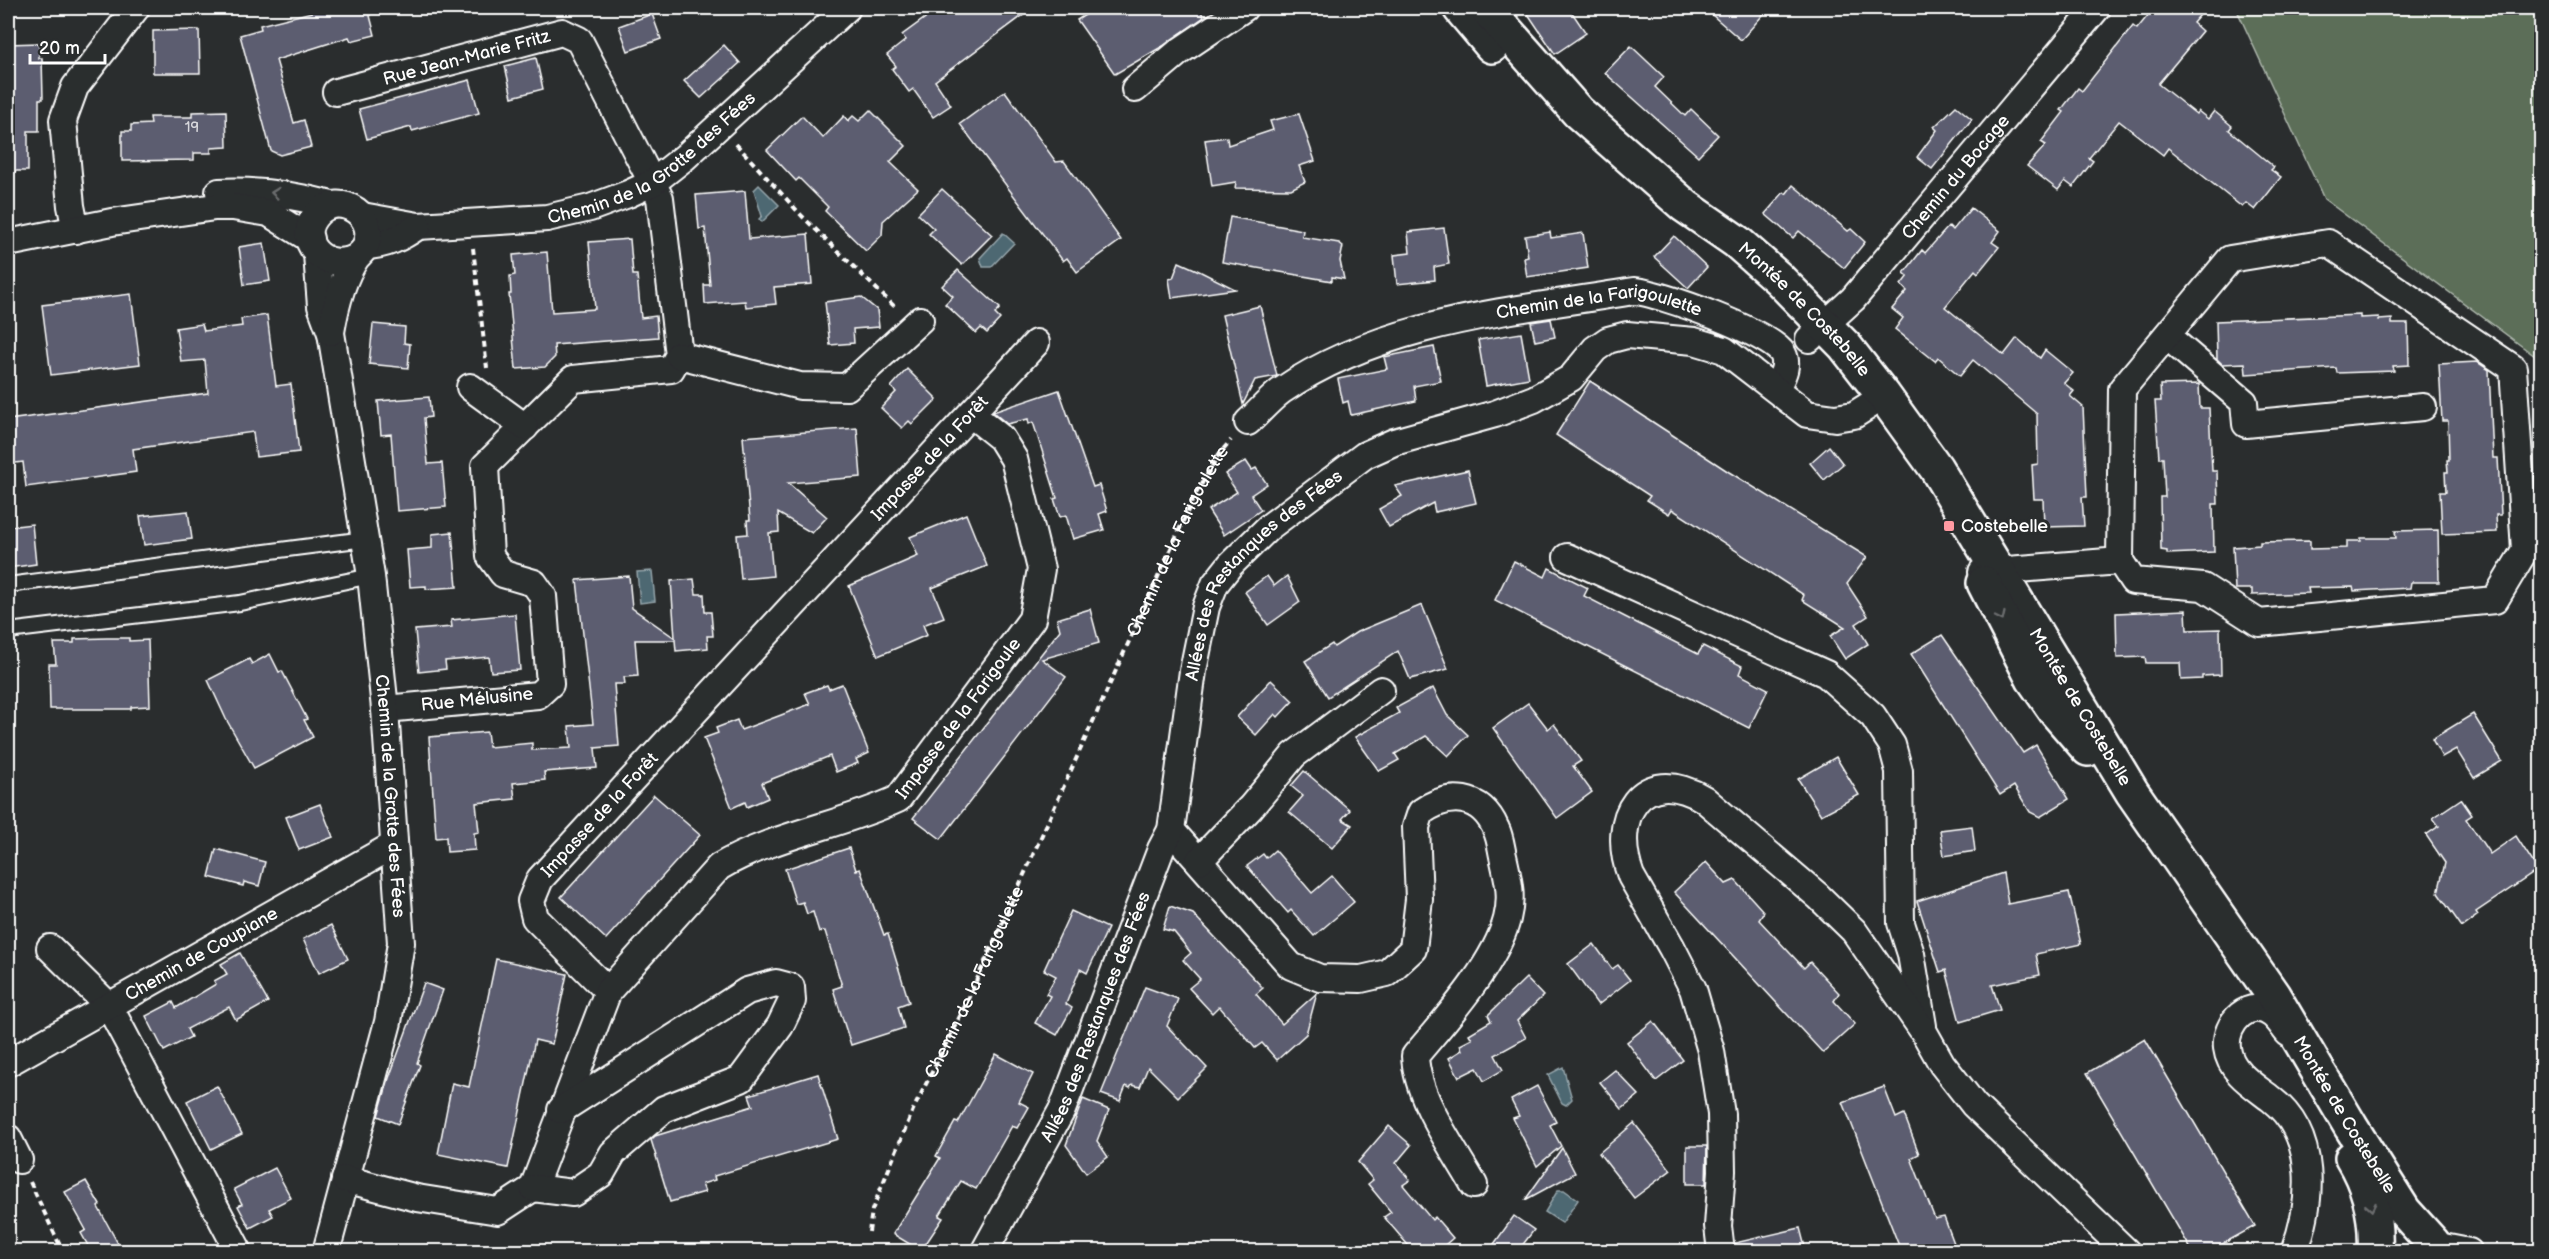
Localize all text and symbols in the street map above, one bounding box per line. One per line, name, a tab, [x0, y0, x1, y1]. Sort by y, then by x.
street label: Rue Jean-Marie Fritz	[381, 26, 553, 90]
scale bar	[30, 27, 105, 65]
text: 20 m	[39, 38, 80, 59]
street label: Chemin de la Grotte des Fées	[546, 88, 760, 228]
street label: Chemin du Bocage	[1898, 110, 2014, 244]
house number: 19	[185, 118, 199, 137]
one-way arrow	[271, 187, 280, 200]
street label: Montée de Costebelle	[1734, 238, 1875, 381]
street label: Chemin de la Farigoulette	[1494, 281, 1705, 324]
street label: Impasse de la Forêt	[867, 391, 993, 525]
street label: Chemin de la Farigoulette	[1123, 441, 1233, 640]
street label: Allées des Restanques des Fées	[1182, 466, 1347, 682]
place label: Costebelle	[1961, 516, 2048, 537]
marker: Costebelle	[1942, 519, 1956, 533]
one-way arrow	[1993, 611, 2005, 622]
street label: Montée de Costebelle	[2024, 625, 2136, 790]
street label: Impasse de la Farigoule	[892, 634, 1025, 803]
street label: Chemin de la Grotte des Fées	[370, 673, 409, 918]
street label: Rue Mélusine	[420, 683, 535, 716]
street label: Impasse de la Forêt	[537, 748, 663, 882]
street label: Chemin de la Farigoulette	[920, 883, 1029, 1082]
street label: Allées des Restanques des Fées	[1037, 889, 1155, 1146]
street label: Chemin de Coupiane	[121, 903, 282, 1006]
street label: Montée de Costebelle	[2289, 1032, 2400, 1198]
one-way arrow	[2364, 1202, 2377, 1212]

